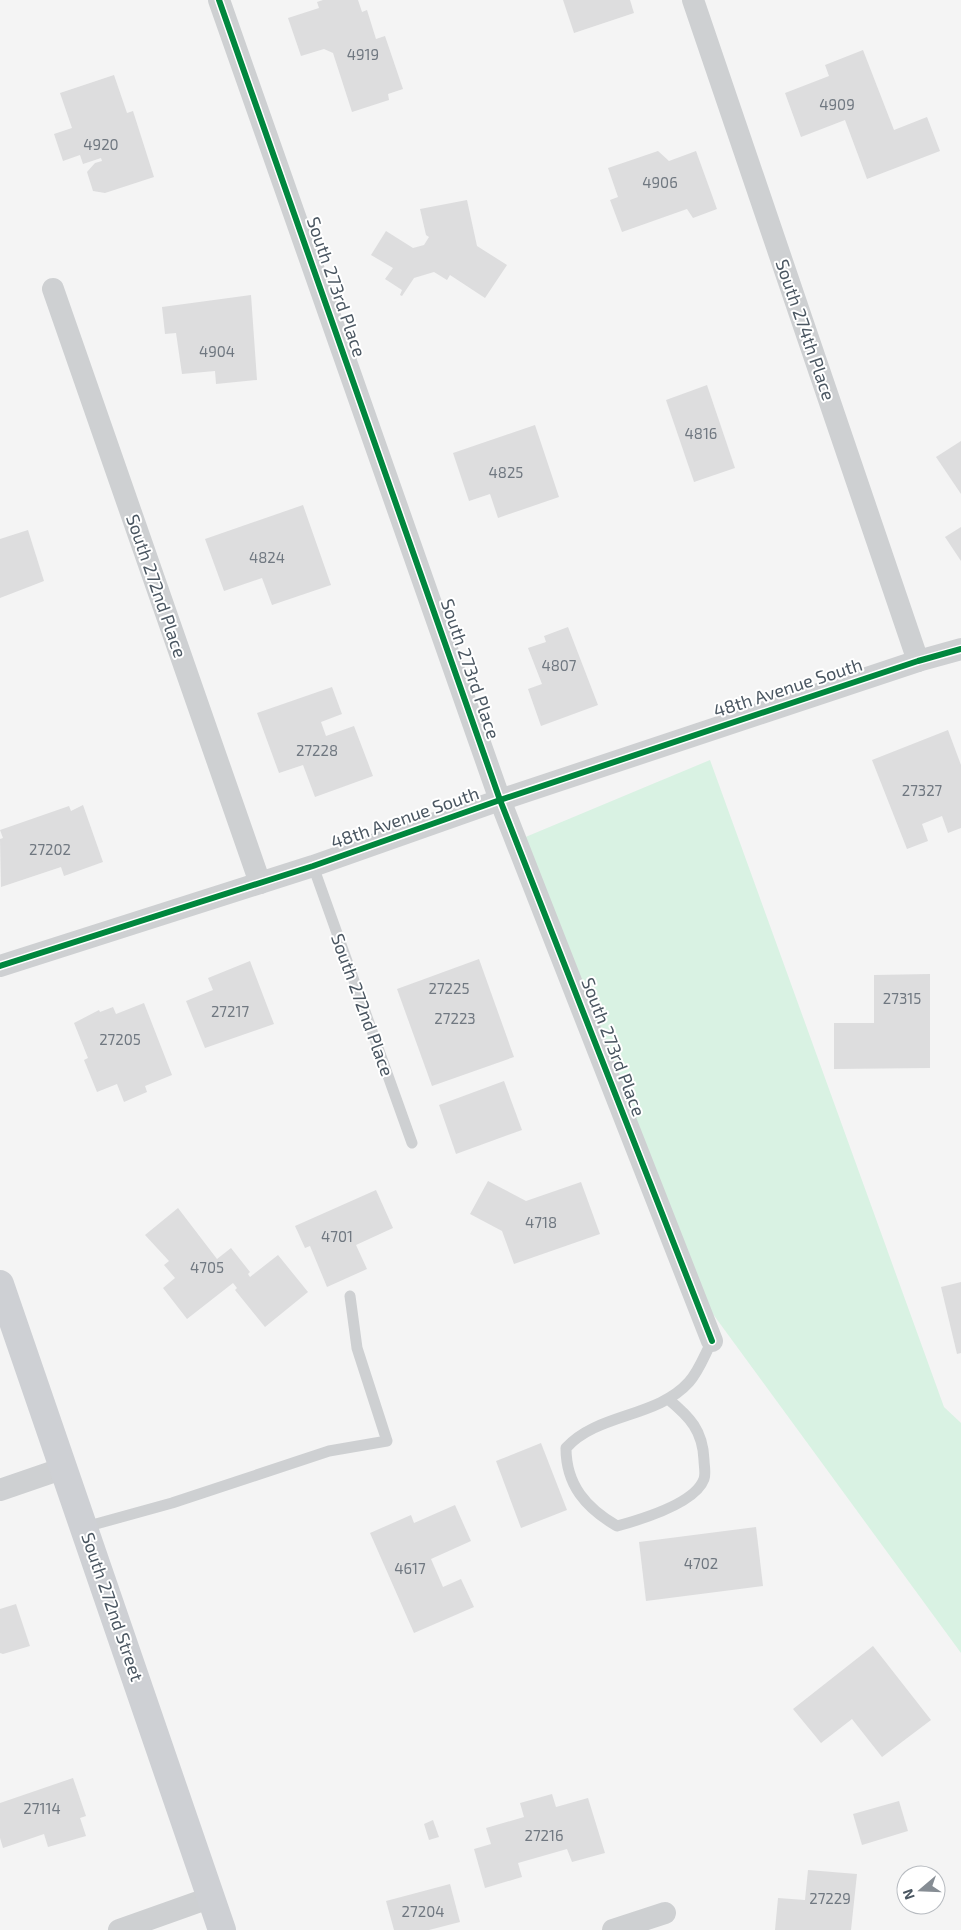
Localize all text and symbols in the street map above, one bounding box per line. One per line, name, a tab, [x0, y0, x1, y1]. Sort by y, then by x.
house number: 4919	[347, 45, 379, 63]
house number: 4909	[819, 95, 855, 113]
house number: 4920	[83, 135, 119, 153]
house number: 4906	[642, 173, 678, 191]
street label: South 273rd Place	[303, 214, 371, 360]
street label: South 274th Place	[771, 256, 840, 403]
house number: 4904	[199, 342, 235, 360]
house number: 4816	[685, 424, 717, 442]
house number: 4825	[489, 463, 523, 481]
street label: South 272nd Place	[122, 511, 192, 660]
house number: 4824	[249, 548, 285, 566]
street label: South 273rd Place	[437, 596, 505, 742]
street label: 48th Avenue South	[711, 653, 865, 721]
house number: 4807	[541, 656, 577, 674]
house number: 27228	[296, 741, 338, 759]
street label: 48th Avenue South	[328, 781, 482, 853]
house number: 27327	[902, 781, 943, 799]
house number: 27202	[29, 840, 71, 858]
street label: South 272nd Place	[327, 930, 399, 1079]
street label: South 273rd Place	[577, 974, 651, 1119]
house number: 27225	[428, 979, 470, 997]
house number: 27315	[883, 989, 921, 1007]
house number: 27217	[211, 1002, 249, 1020]
house number: 27223	[434, 1009, 476, 1027]
house number: 27205	[99, 1030, 141, 1048]
house number: 4718	[525, 1213, 557, 1231]
house number: 4701	[321, 1227, 353, 1245]
house number: 4705	[190, 1258, 224, 1276]
street label: South 272nd Street	[77, 1529, 149, 1684]
house number: 4702	[684, 1554, 718, 1572]
house number: 4617	[394, 1559, 426, 1577]
house number: 27114	[23, 1799, 61, 1817]
house number: 27216	[524, 1826, 564, 1844]
north arrow	[896, 1865, 946, 1915]
text: N	[899, 1887, 918, 1902]
house number: 27229	[809, 1889, 851, 1907]
house number: 27204	[402, 1902, 444, 1920]

